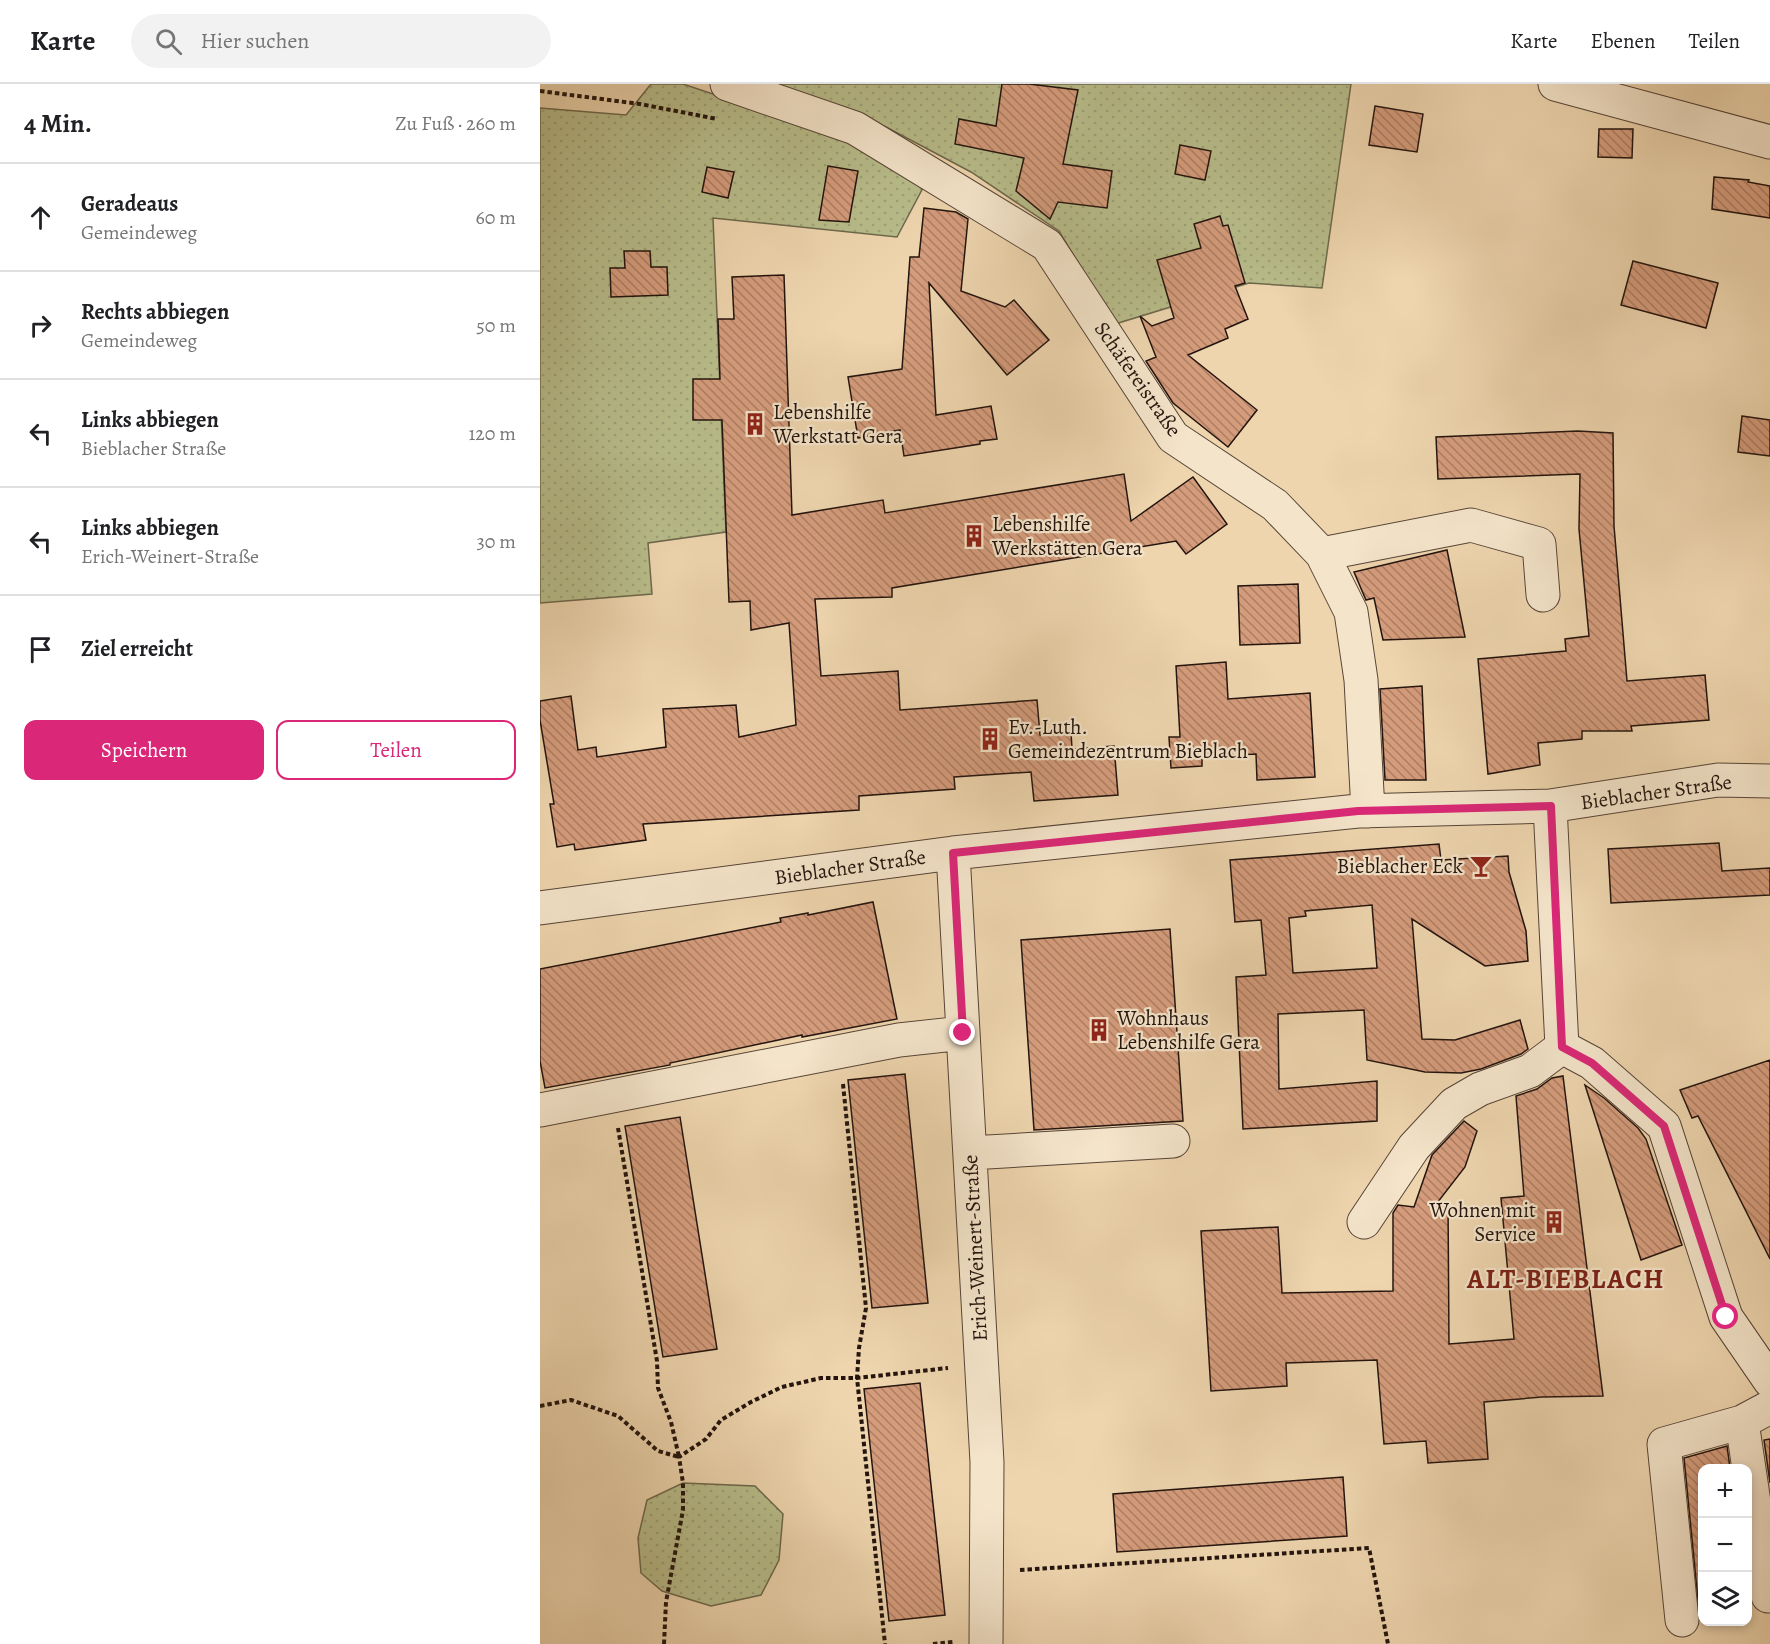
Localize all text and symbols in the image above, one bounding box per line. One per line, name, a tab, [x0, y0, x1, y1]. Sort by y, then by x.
search box	[131, 14, 551, 68]
text: Karte	[30, 22, 95, 60]
icon: search	[152, 25, 185, 58]
text: Hier suchen	[200, 26, 309, 56]
text: Karte	[1510, 27, 1558, 55]
text: Ebenen	[1591, 27, 1655, 55]
text: Teilen	[1688, 27, 1740, 55]
text: 4 Min.	[24, 106, 92, 141]
text: Zu Fuß · 260 m	[395, 110, 516, 137]
text: Geradeaus	[81, 189, 178, 219]
icon: ahead	[24, 201, 57, 234]
text: 60 m	[476, 204, 516, 231]
text: Gemeindeweg	[81, 219, 197, 246]
text: Rechts abbiegen	[81, 297, 229, 327]
icon: right	[24, 309, 57, 342]
text: 50 m	[476, 312, 516, 339]
street label: Schäfereistraße	[1088, 316, 1188, 442]
text: Gemeindeweg	[81, 327, 197, 354]
place label: Lebenshilfe Werkstatt Gera	[772, 398, 903, 450]
text: Links abbiegen	[81, 405, 219, 435]
building icon: Lebenshilfe Werkstatt Gera	[742, 411, 768, 437]
icon: left	[24, 417, 57, 450]
text: 120 m	[468, 420, 516, 447]
text: Bieblacher Straße	[81, 435, 226, 462]
place label: Lebenshilfe Werkstätten Gera	[991, 510, 1143, 562]
text: Links abbiegen	[81, 513, 219, 543]
building icon: Lebenshilfe Werkstätten Gera	[961, 523, 987, 549]
icon: left	[24, 525, 57, 558]
text: 30 m	[476, 528, 516, 555]
text: Erich-Weinert-Straße	[81, 543, 259, 570]
icon: arrive	[24, 633, 57, 666]
text: Ziel erreicht	[81, 634, 193, 664]
place label: Ev.-Luth. Gemeindezentrum Bieblach	[1008, 713, 1248, 765]
button: Speichern	[24, 720, 264, 780]
button: Teilen	[276, 720, 516, 780]
building icon: Ev.-Luth. Gemeindezentrum Bieblach	[977, 726, 1003, 752]
street label: Bieblacher Straße	[1579, 768, 1733, 816]
street label: Bieblacher Straße	[773, 843, 927, 891]
place label: Bieblacher Eck	[1337, 852, 1464, 880]
bar icon: Bieblacher Eck	[1468, 853, 1494, 879]
place label: Wohnhaus Lebenshilfe Gera	[1116, 1004, 1260, 1056]
building icon: Wohnhaus Lebenshilfe Gera	[1086, 1017, 1112, 1043]
route end	[949, 1019, 975, 1045]
street label: Erich-Weinert-Straße	[956, 1154, 994, 1342]
place label: Wohnen mit Service	[1428, 1196, 1536, 1248]
building icon: Wohnen mit Service	[1541, 1209, 1567, 1235]
district label: ALT-BIEBLACH	[1466, 1261, 1665, 1297]
route start	[1712, 1303, 1738, 1329]
map controls	[1698, 1464, 1752, 1626]
button: +	[1698, 1464, 1752, 1518]
button: −	[1698, 1518, 1752, 1572]
button: layers	[1698, 1572, 1752, 1626]

